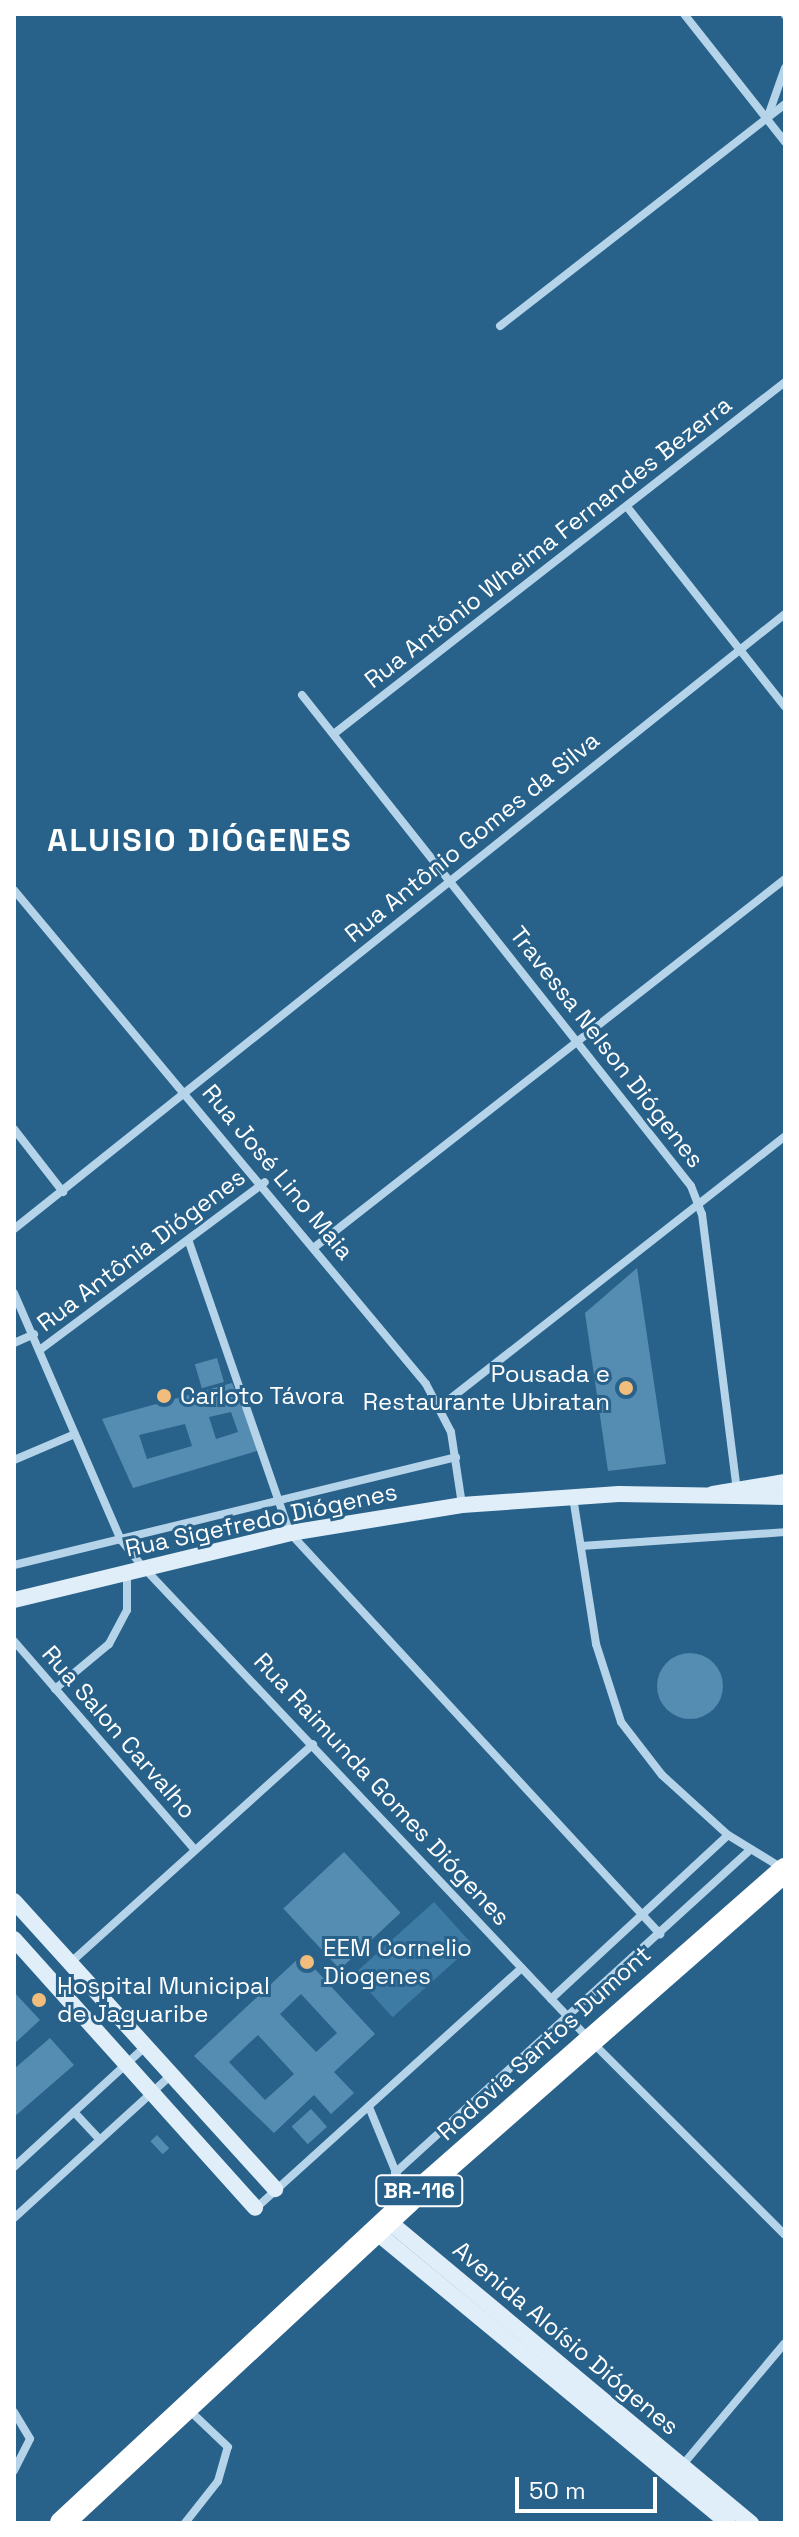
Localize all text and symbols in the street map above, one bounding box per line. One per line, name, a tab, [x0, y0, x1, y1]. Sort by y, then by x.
street label: Rua Antônio Wheima Fernandes Bezerra	[359, 390, 737, 694]
street label: Rua Antônio Gomes da Silva	[339, 725, 605, 949]
district label: ALUISIO DIÓGENES	[47, 821, 353, 859]
street label: Travessa Nelson Diógenes	[504, 921, 710, 1173]
street label: Rua José Lino Maia	[196, 1078, 360, 1266]
street label: Rua Antônia Diógenes	[31, 1162, 251, 1338]
place label: Pousada e Restaurante Ubiratan	[363, 1360, 610, 1416]
marker: Pousada e Restaurante Ubiratan	[617, 1379, 635, 1397]
place label: Carloto Távora	[180, 1382, 345, 1410]
marker: Carloto Távora	[155, 1387, 173, 1405]
street label: Rua Sigefredo Diógenes	[122, 1477, 400, 1563]
street label: Rua Salon Carvalho	[36, 1640, 202, 1824]
street label: Rua Raimunda Gomes Diógenes	[248, 1647, 516, 1931]
place label: EEM Cornelio Diogenes	[323, 1934, 472, 1990]
street label: Rodovia Santos Dumont	[431, 1940, 657, 2146]
marker: EEM Cornelio Diogenes	[298, 1953, 316, 1971]
place label: Hospital Municipal de Jaguaribe	[57, 1972, 270, 2028]
marker: Hospital Municipal de Jaguaribe	[28, 1989, 50, 2011]
road number: BR-116	[375, 2173, 463, 2209]
street label: Avenida Aloísio Diógenes	[447, 2235, 685, 2441]
scale bar	[519, 2461, 661, 2511]
text: 50 m	[529, 2475, 586, 2506]

